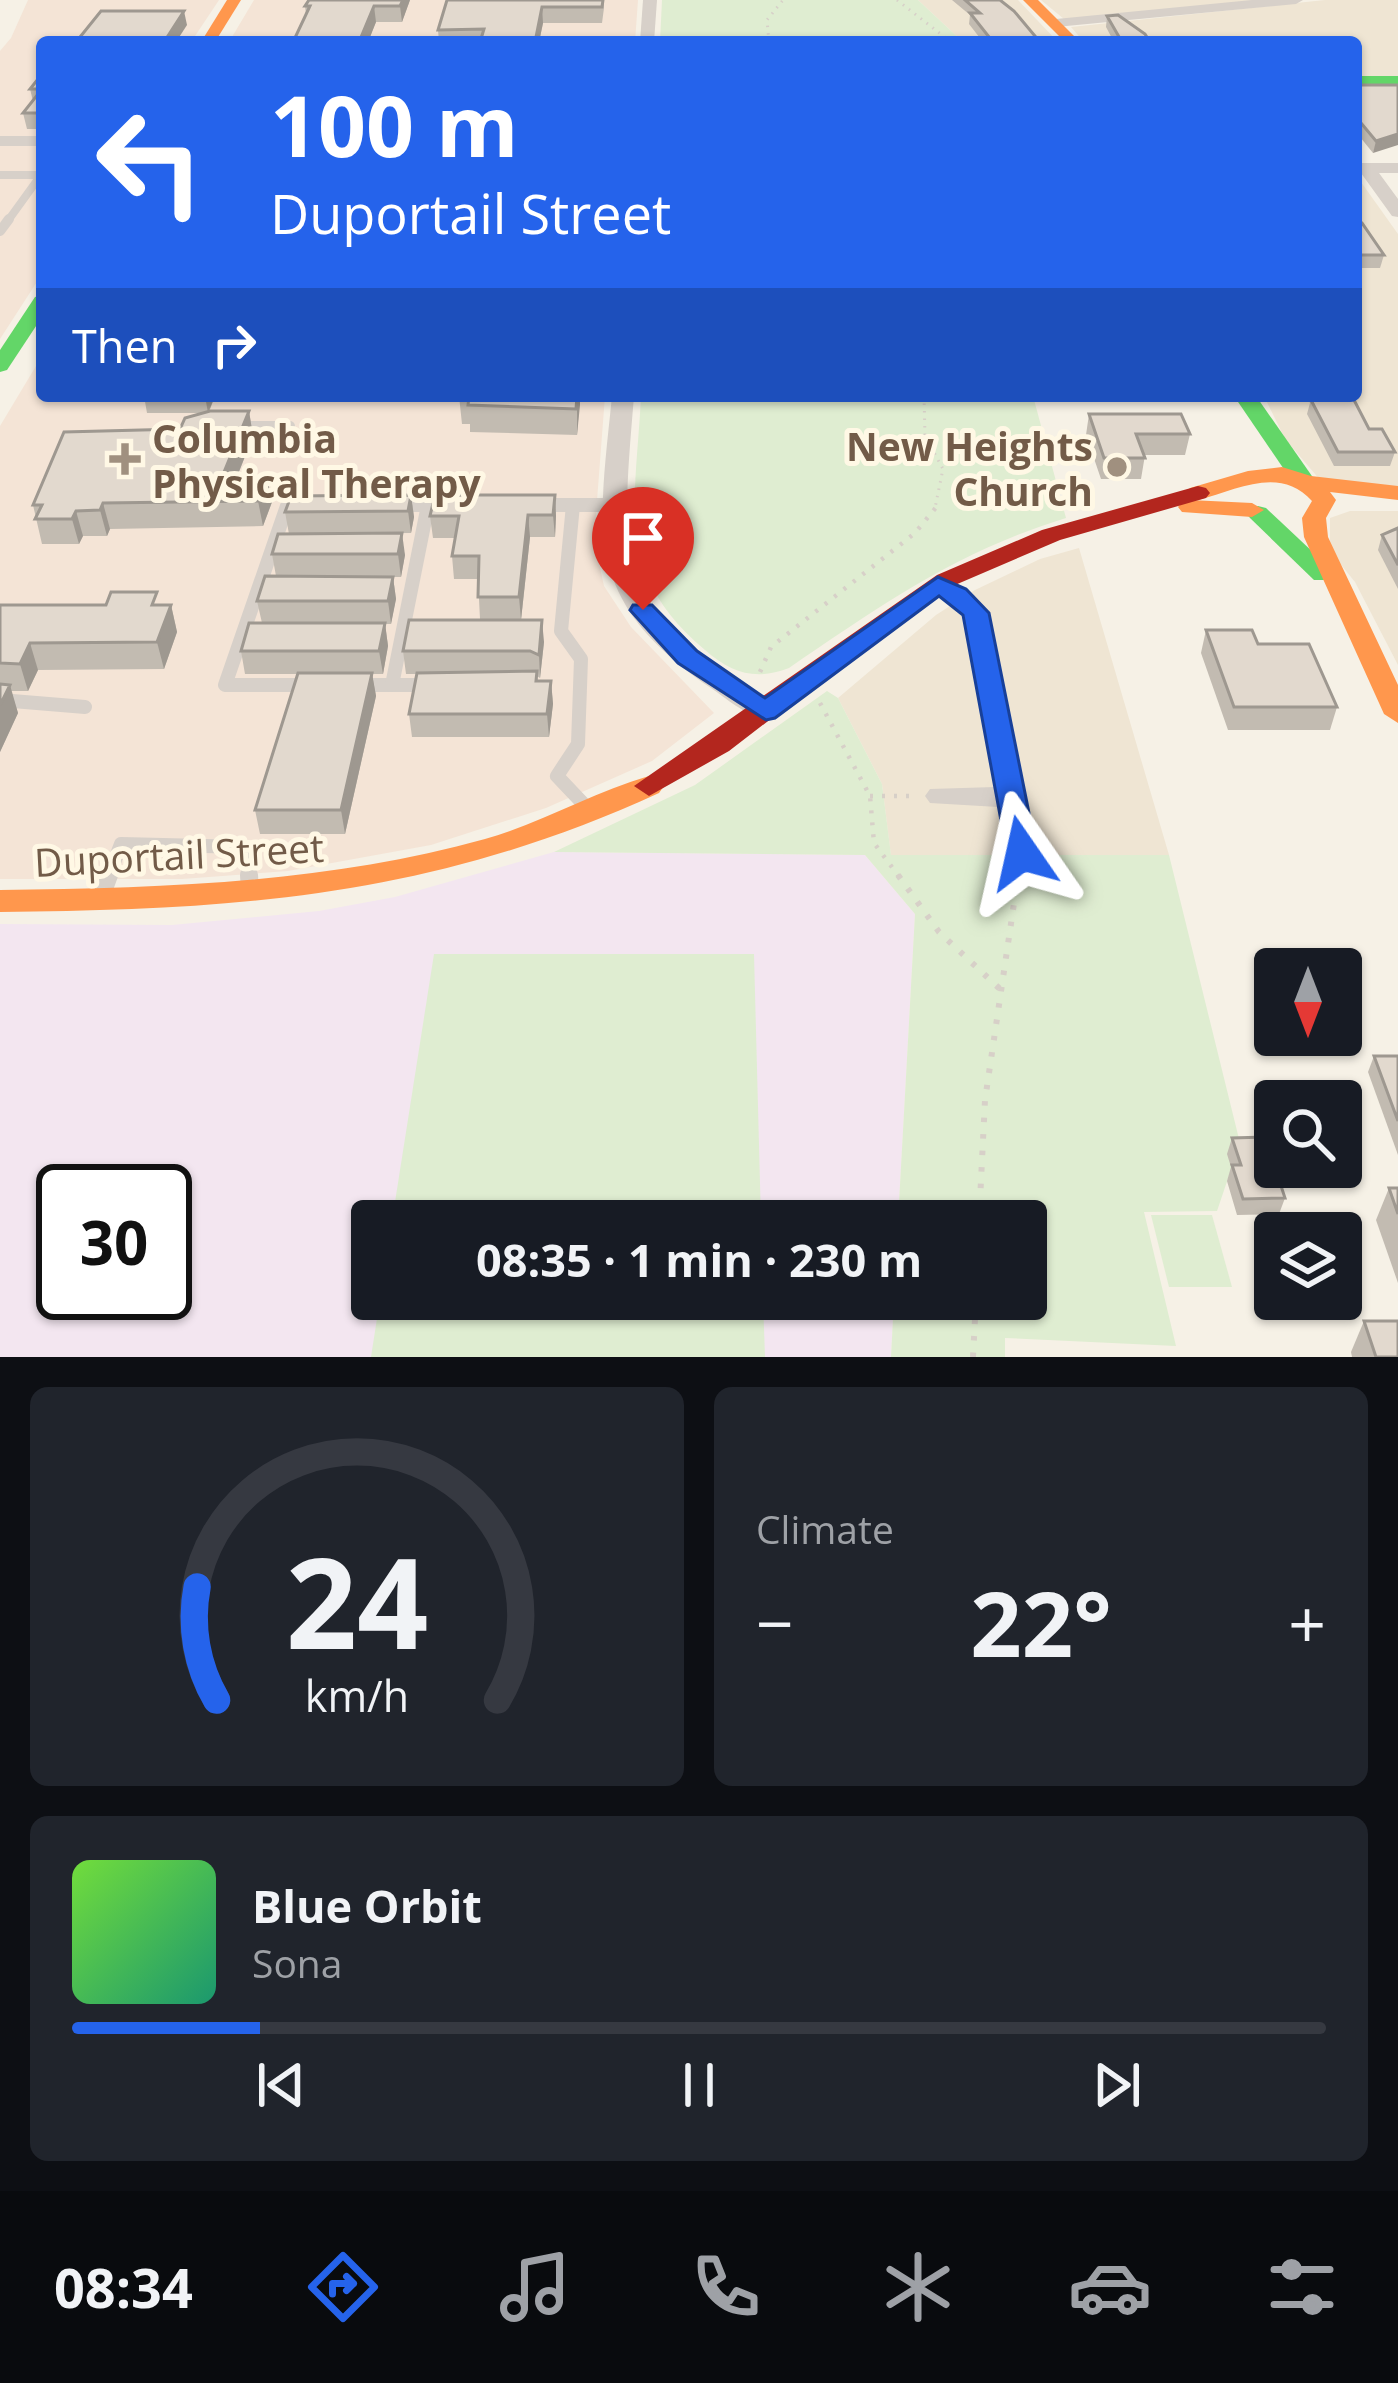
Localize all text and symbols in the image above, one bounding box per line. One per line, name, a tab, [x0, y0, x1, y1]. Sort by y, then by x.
text: 100 m	[270, 67, 518, 182]
icon: left	[72, 84, 228, 240]
text: Duportail Street	[270, 176, 671, 250]
icon: right	[201, 312, 267, 378]
text: Then	[72, 315, 177, 376]
place label: Columbia Physical Therapy	[152, 411, 481, 509]
place label: New Heights Church	[846, 419, 1093, 517]
marker: Columbia Physical Therapy	[109, 443, 141, 475]
marker: New Heights Church	[1104, 454, 1130, 480]
pin	[592, 487, 694, 610]
icon: arrive	[610, 505, 676, 571]
position arrow	[959, 790, 1085, 916]
street label: Duportail Street	[33, 820, 325, 888]
north arrow	[1254, 948, 1362, 1056]
map controls	[1254, 948, 1362, 1320]
button: search	[1254, 1080, 1362, 1188]
speed limit sign: 30	[36, 1164, 192, 1320]
button: layers	[1254, 1212, 1362, 1320]
text: 08:35 · 1 min · 230 m	[476, 1229, 922, 1290]
text: Climate	[756, 1502, 894, 1555]
text: 24	[286, 1516, 428, 1686]
text: 22°	[970, 1561, 1112, 1683]
text: −	[756, 1577, 794, 1667]
text: +	[1288, 1577, 1326, 1667]
text: km/h	[305, 1665, 409, 1724]
text: Blue Orbit	[252, 1875, 482, 1936]
text: Sona	[252, 1936, 342, 1989]
icon: previous	[248, 2052, 314, 2118]
icon: pause	[666, 2052, 732, 2118]
icon: next	[1084, 2052, 1150, 2118]
icon: directions	[301, 2245, 385, 2329]
icon: music	[493, 2245, 577, 2329]
icon: phone	[684, 2245, 768, 2329]
icon: climate	[876, 2245, 960, 2329]
icon: car	[1068, 2245, 1152, 2329]
icon: filters	[1260, 2245, 1344, 2329]
text: 08:34	[54, 2250, 193, 2324]

